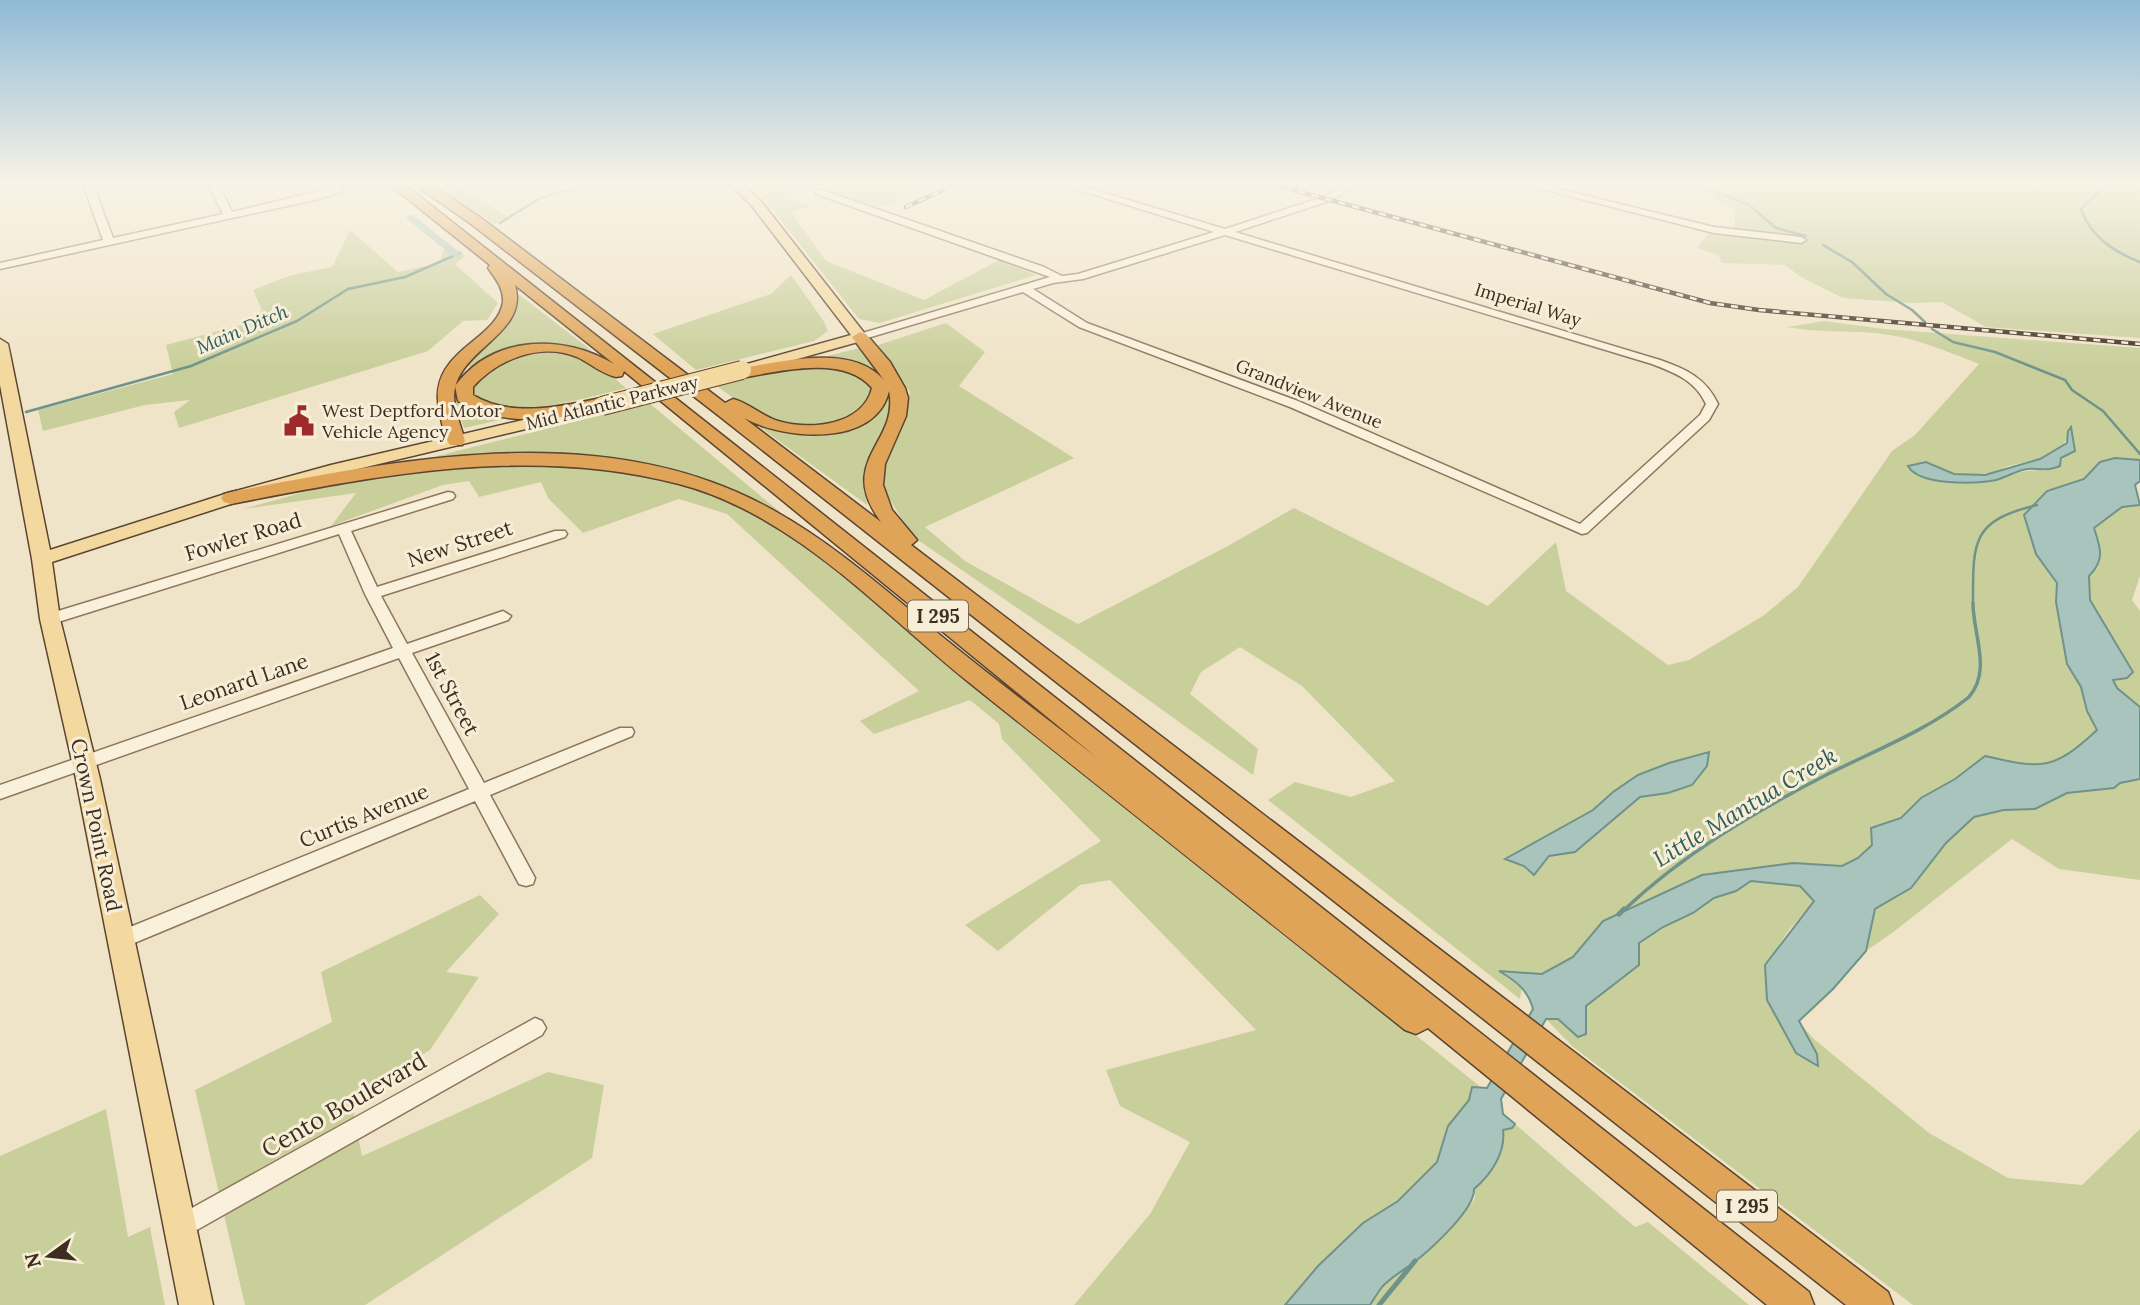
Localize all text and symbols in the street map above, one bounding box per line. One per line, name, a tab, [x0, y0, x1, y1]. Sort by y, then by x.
street label: Imperial Way	[1472, 277, 1585, 332]
water label: Main Ditch	[192, 299, 292, 359]
street label: Grandview Avenue	[1232, 354, 1386, 434]
street label: Mid Atlantic Parkway	[523, 370, 701, 435]
place label: West Deptford Motor Vehicle Agency	[321, 399, 502, 443]
public building icon: West Deptford Motor Vehicle Agency	[282, 404, 316, 438]
street label: Fowler Road	[181, 506, 304, 567]
street label: New Street	[404, 514, 517, 573]
road number: I 295	[908, 600, 968, 632]
street label: Leonard Lane	[176, 647, 312, 716]
street label: 1st Street	[419, 647, 486, 741]
street label: Crown Point Road	[65, 736, 128, 914]
water label: Little Mantua Creek	[1648, 740, 1842, 873]
street label: Curtis Avenue	[295, 777, 432, 854]
street label: Cento Boulevard	[256, 1045, 432, 1164]
road number: I 295	[1717, 1190, 1777, 1222]
north arrow	[14, 1221, 84, 1291]
text: N	[19, 1250, 46, 1271]

